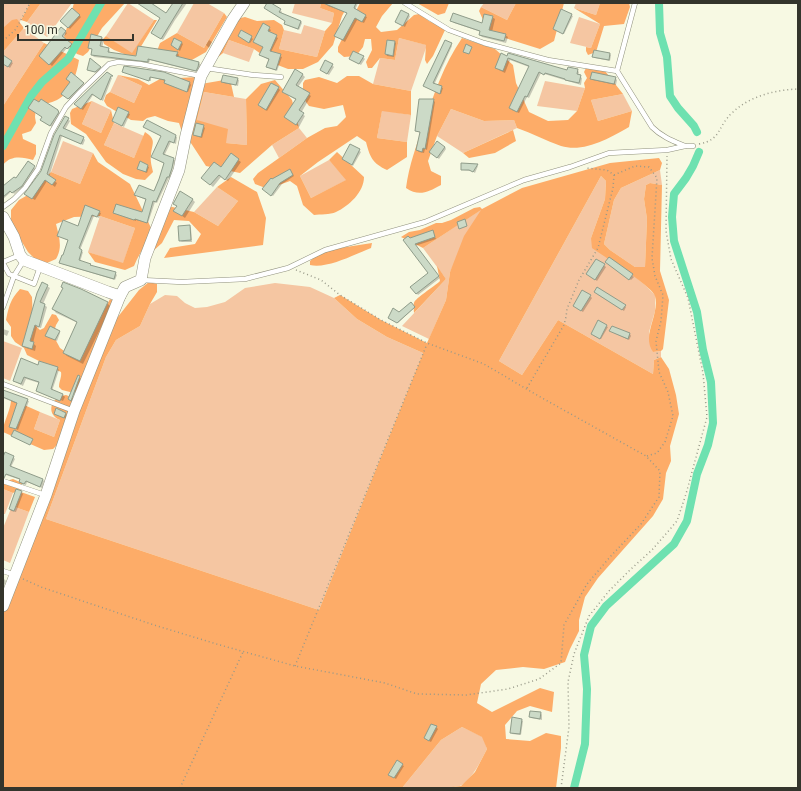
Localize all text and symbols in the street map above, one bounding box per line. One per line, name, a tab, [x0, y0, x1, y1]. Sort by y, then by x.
scale bar	[18, 16, 133, 42]
text: 100 m	[24, 23, 58, 37]

